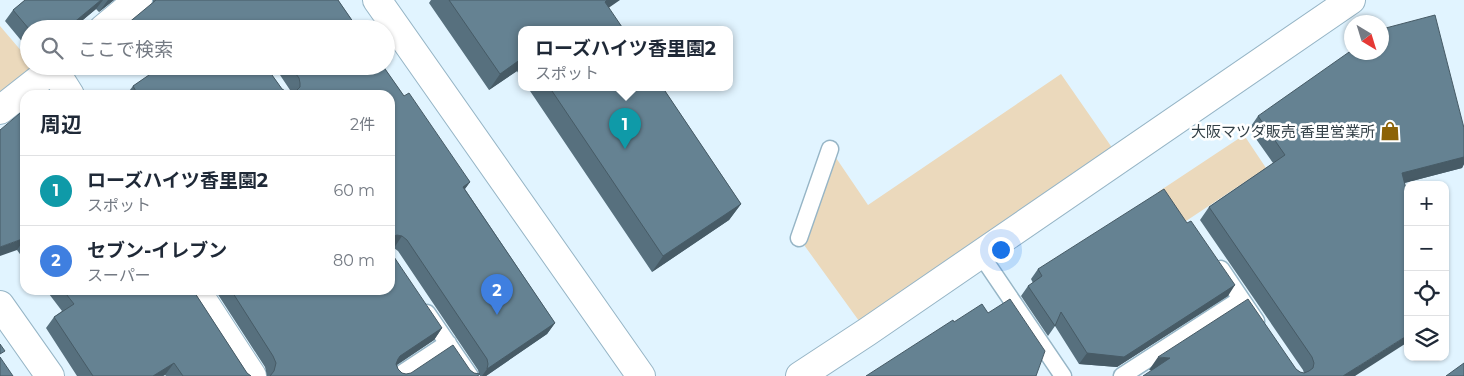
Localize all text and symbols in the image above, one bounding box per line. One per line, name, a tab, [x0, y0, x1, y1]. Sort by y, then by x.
north arrow	[1344, 15, 1389, 60]
search box	[20, 20, 395, 75]
popup	[518, 26, 733, 91]
icon: search	[38, 34, 66, 62]
text: ローズハイツ香里園2	[535, 37, 716, 60]
text: ここで検索	[78, 38, 173, 61]
text: スポット	[535, 64, 599, 83]
pin: 1	[609, 108, 641, 149]
text: 周辺	[40, 112, 82, 137]
text: 2件	[350, 115, 375, 134]
shop icon: 大阪マツダ販売 香里営業所	[1379, 120, 1401, 142]
place label: 大阪マツダ販売 香里営業所	[1191, 122, 1375, 141]
text: ローズハイツ香里園2	[87, 169, 268, 192]
text: 1	[53, 181, 59, 200]
text: 60 m	[333, 181, 375, 200]
map controls	[1404, 181, 1449, 361]
button: +	[1404, 181, 1449, 226]
text: スポット	[87, 196, 151, 215]
button: −	[1404, 226, 1449, 271]
your location	[988, 237, 1014, 263]
text: セブン-イレブン	[87, 239, 227, 262]
text: 2	[51, 251, 61, 270]
text: 80 m	[333, 251, 375, 270]
text: スーパー	[87, 266, 151, 285]
button: locate	[1404, 271, 1449, 316]
pin: 2	[481, 274, 513, 315]
button: layers	[1404, 316, 1449, 361]

